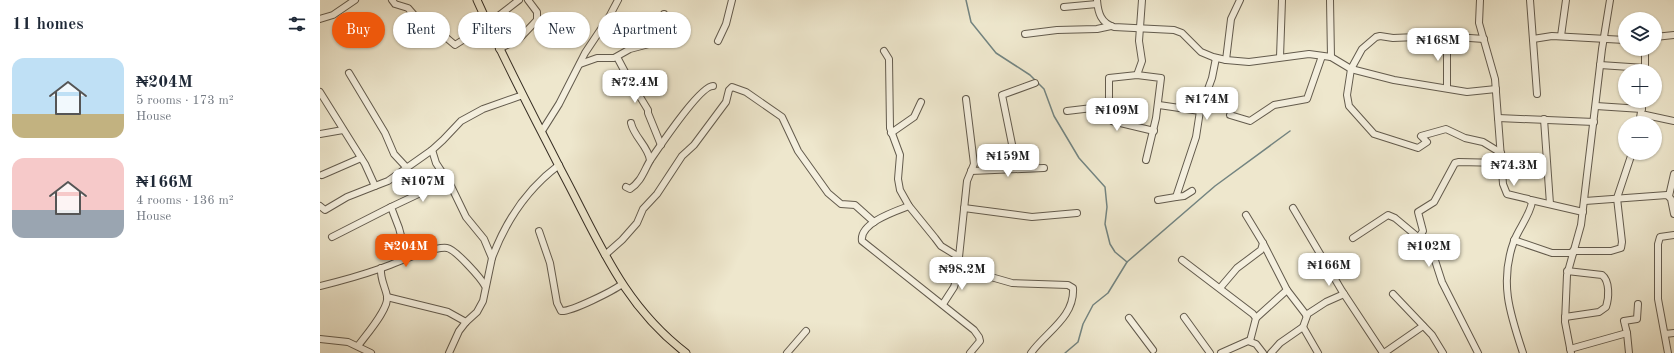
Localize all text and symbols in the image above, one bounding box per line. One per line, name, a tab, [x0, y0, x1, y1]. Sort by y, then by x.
chip: Buy	[332, 12, 385, 48]
chip: Rent	[393, 12, 450, 48]
chip: Filters	[458, 12, 526, 48]
chip: New	[534, 12, 590, 48]
chip: Apartment	[598, 12, 691, 48]
map controls	[1618, 12, 1662, 160]
button: layers	[1618, 12, 1662, 56]
icon: filters	[286, 13, 308, 35]
text: 11 homes	[12, 16, 84, 33]
pin: ₦168M	[1410, 28, 1466, 62]
text: ₦168M	[1416, 34, 1460, 47]
button: +	[1618, 64, 1662, 108]
pin: ₦72.4M	[602, 70, 668, 104]
icon: home	[44, 74, 92, 122]
text: ₦204M	[136, 74, 193, 91]
text: ₦72.4M	[611, 76, 659, 89]
pin: ₦174M	[1179, 87, 1235, 121]
text: ₦174M	[1185, 93, 1229, 106]
text: 5 rooms · 173 m²	[136, 94, 234, 107]
pin: ₦109M	[1089, 98, 1145, 132]
text: ₦109M	[1095, 104, 1139, 117]
text: House	[136, 110, 171, 123]
button: −	[1618, 116, 1662, 160]
pin: ₦159M	[980, 144, 1036, 178]
text: ₦159M	[986, 150, 1030, 163]
pin: ₦74.3M	[1481, 153, 1547, 187]
text: ₦74.3M	[1490, 159, 1538, 172]
pin: ₦107M	[395, 169, 451, 203]
icon: home	[44, 174, 92, 222]
text: ₦166M	[136, 174, 193, 191]
text: ₦107M	[401, 175, 445, 188]
text: 4 rooms · 136 m²	[136, 194, 234, 207]
text: House	[136, 210, 171, 223]
pin: ₦204M	[378, 234, 434, 268]
pin: ₦102M	[1401, 234, 1457, 268]
text: ₦204M	[384, 240, 428, 253]
text: ₦102M	[1407, 240, 1451, 253]
pin: ₦166M	[1301, 253, 1357, 287]
pin: ₦98.2M	[929, 257, 995, 291]
text: ₦166M	[1307, 259, 1351, 272]
text: ₦98.2M	[938, 263, 986, 276]

